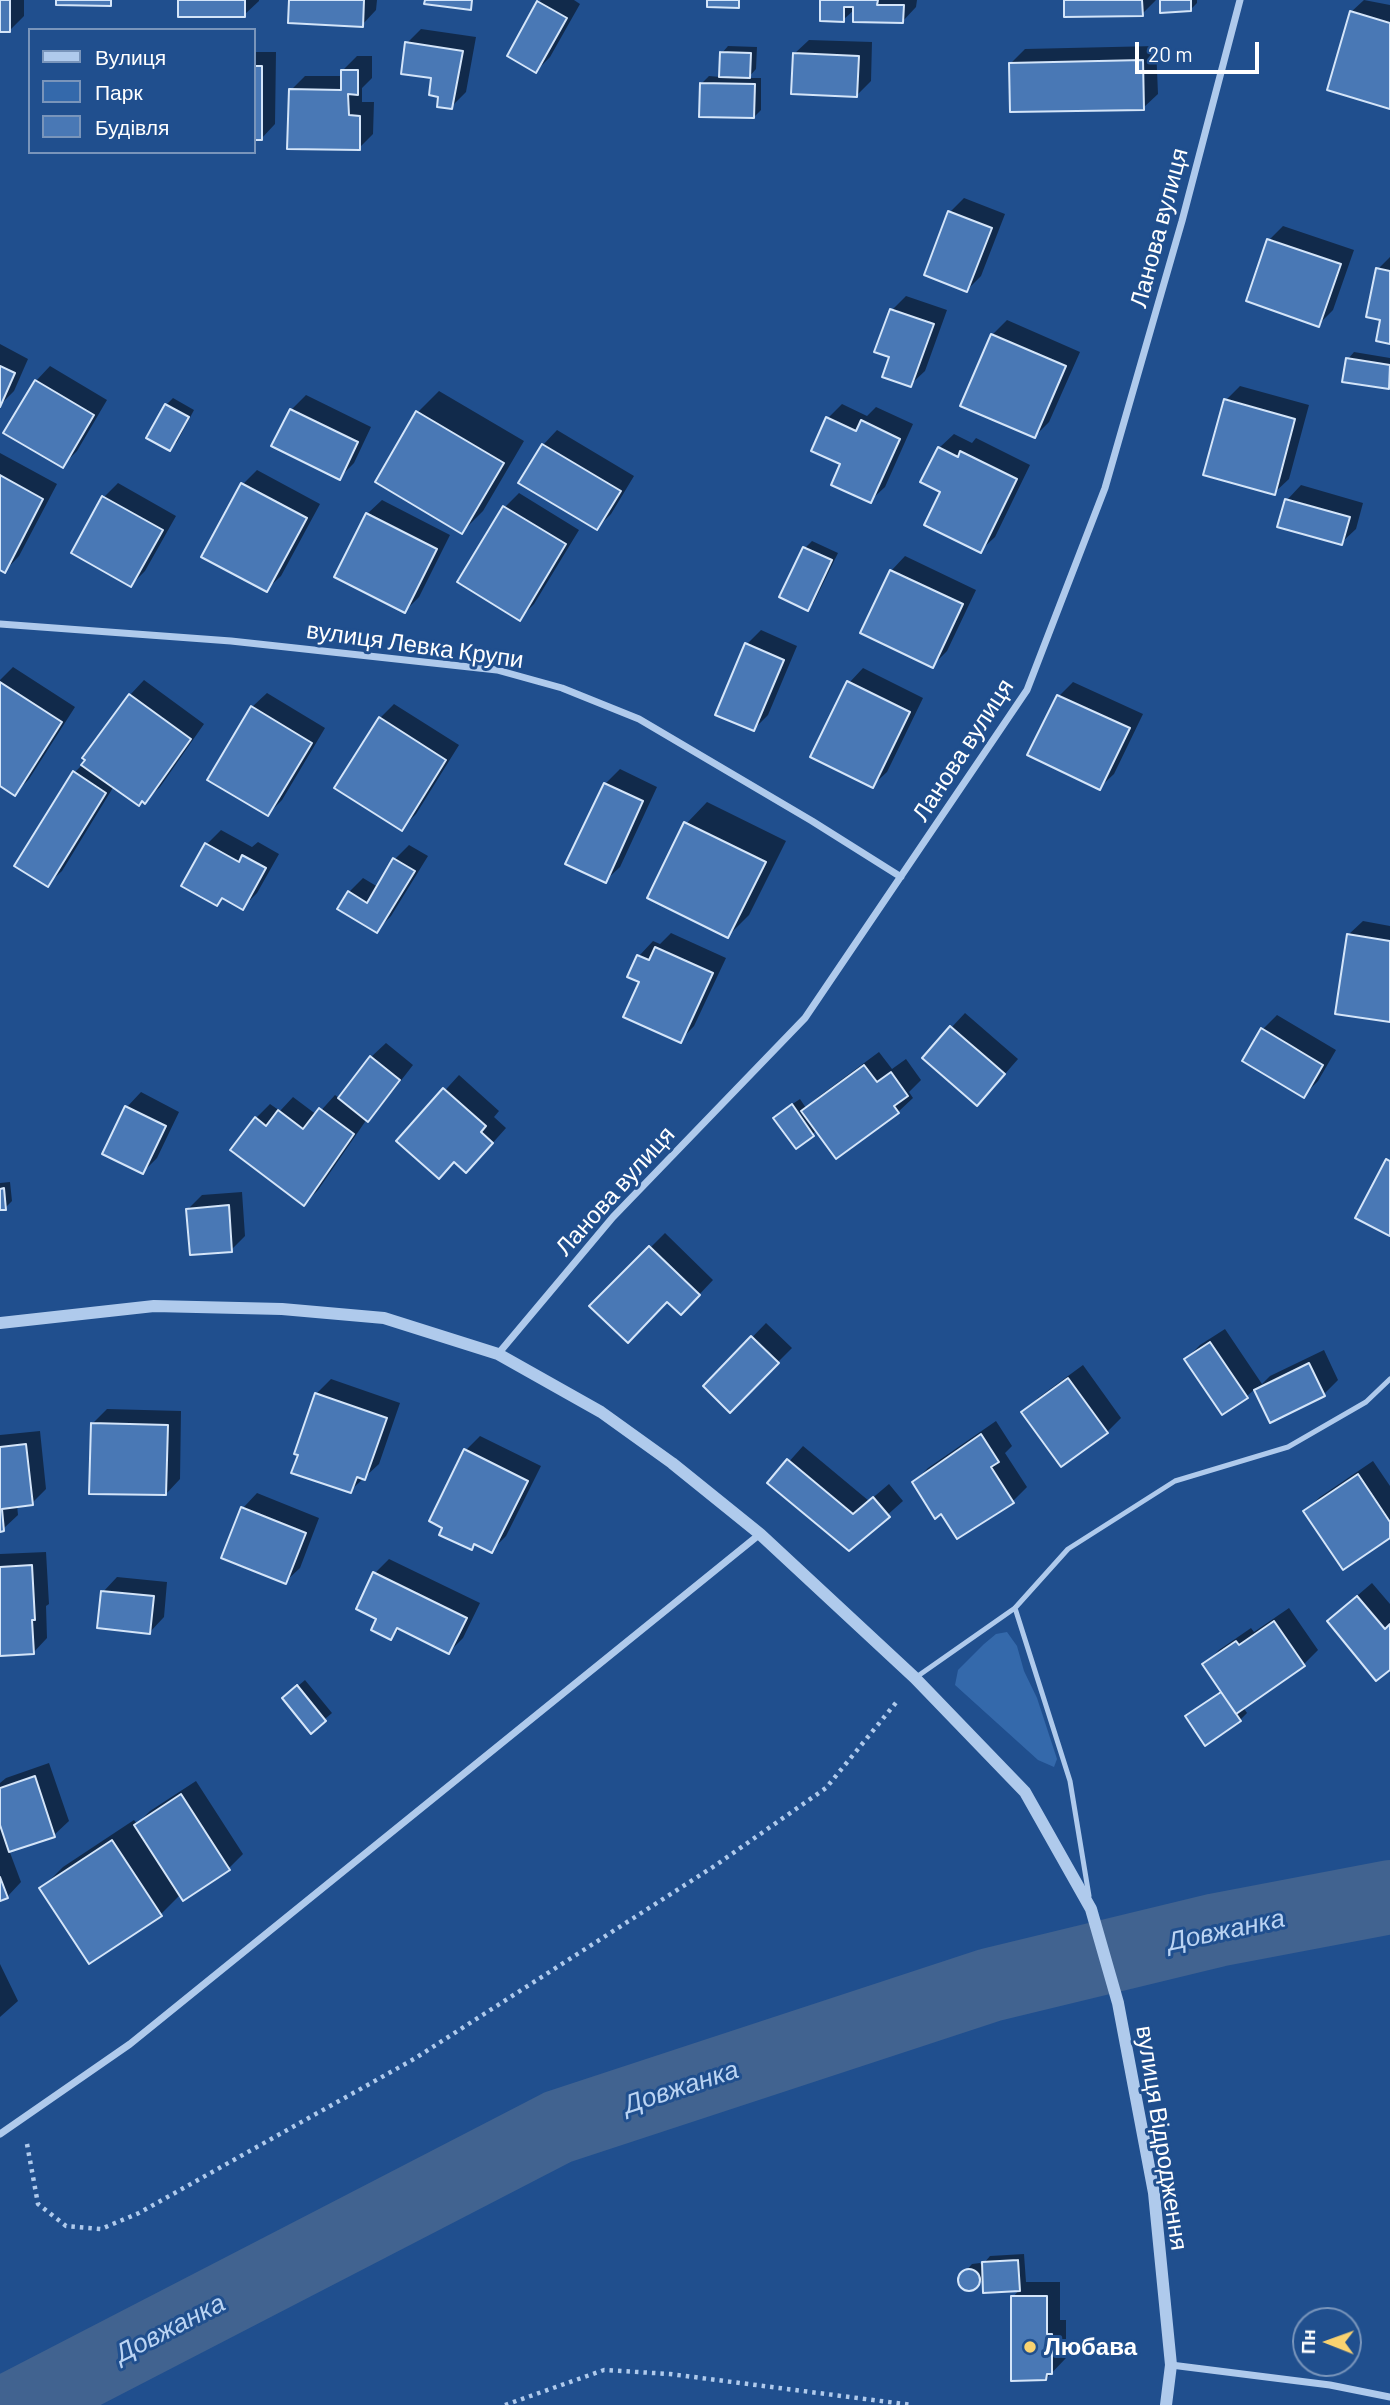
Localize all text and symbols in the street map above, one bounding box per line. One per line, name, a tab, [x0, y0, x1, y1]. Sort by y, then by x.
legend	[28, 28, 256, 154]
scale bar	[1138, 28, 1262, 72]
text: 20 m	[1148, 41, 1193, 66]
text: Вулиця	[95, 44, 166, 69]
text: Парк	[95, 79, 143, 104]
text: Будівля	[95, 114, 169, 139]
street label: Ланова вулиця	[1124, 145, 1194, 311]
street label: вулиця Левка Крупи	[304, 615, 526, 675]
street label: Ланова вулиця	[906, 673, 1020, 827]
street label: Ланова вулиця	[549, 1120, 681, 1262]
water label: Довжанка	[1164, 1902, 1288, 1958]
street label: вулиця Відродження	[1130, 2024, 1194, 2252]
water label: Довжанка	[620, 2054, 742, 2120]
water label: Довжанка	[110, 2287, 230, 2369]
north arrow	[1292, 2307, 1362, 2377]
text: Пн	[1296, 2329, 1319, 2354]
place label: Любава	[1044, 2333, 1137, 2361]
marker: Любава	[1022, 2339, 1038, 2355]

